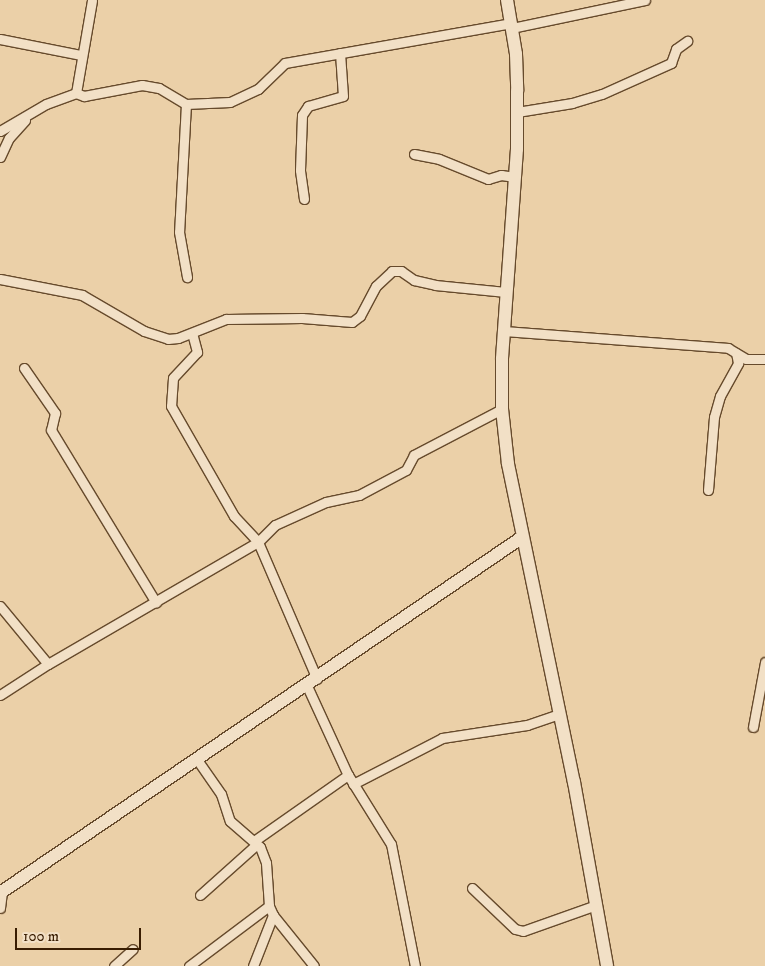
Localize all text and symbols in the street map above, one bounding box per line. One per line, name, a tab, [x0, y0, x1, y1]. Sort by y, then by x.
scale bar	[18, 918, 144, 950]
text: 100 m	[23, 927, 59, 946]

